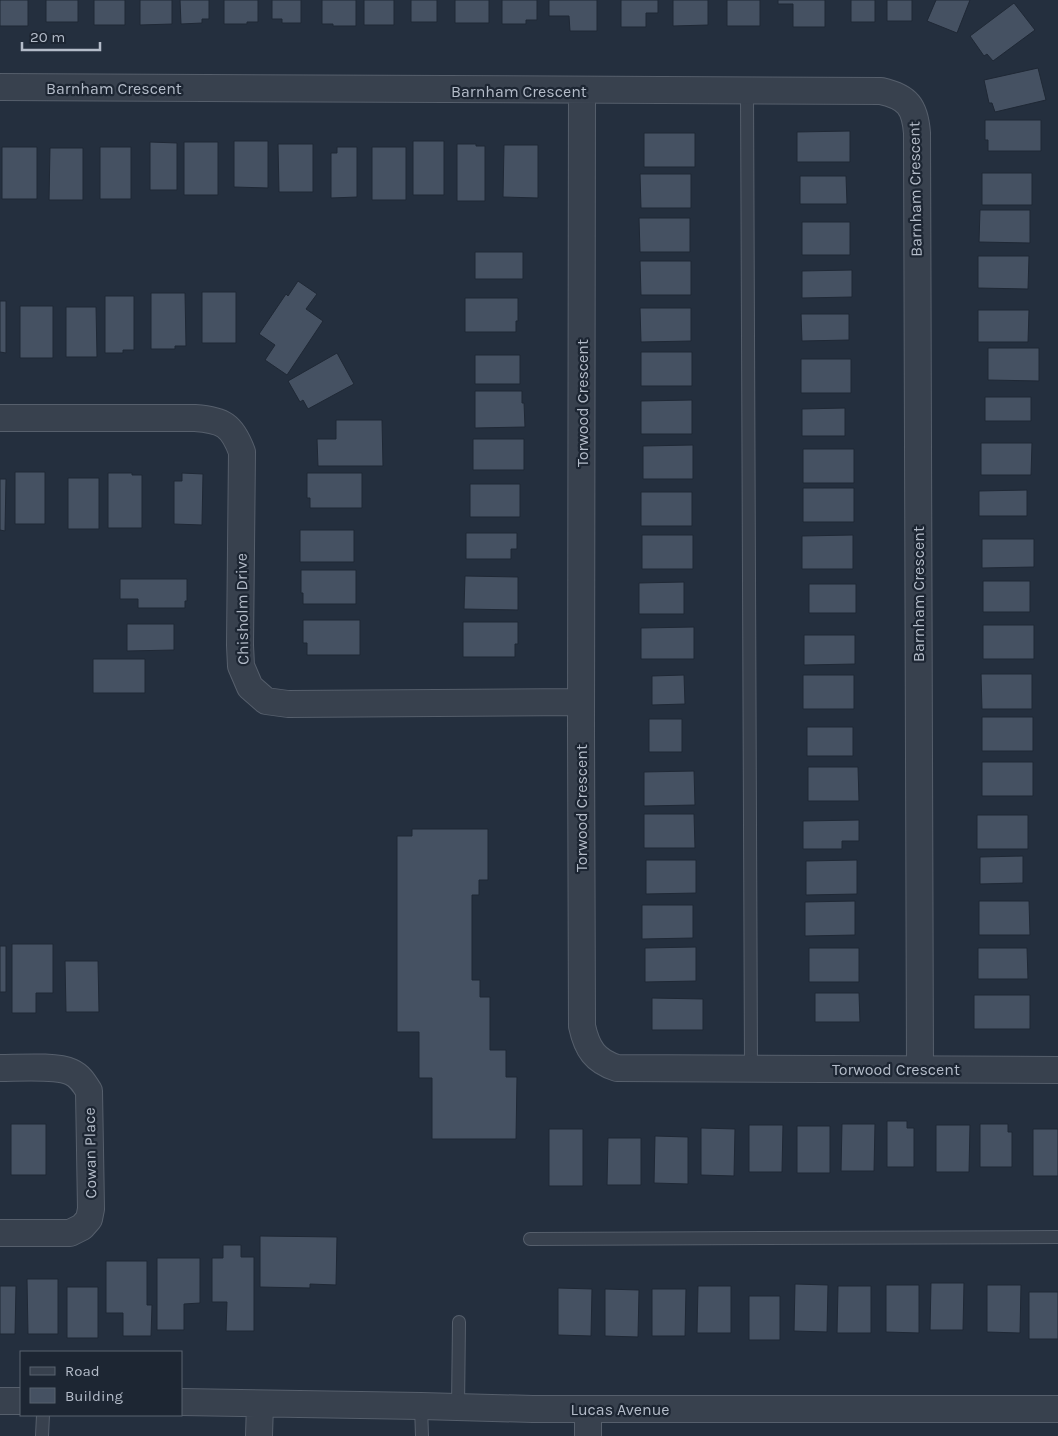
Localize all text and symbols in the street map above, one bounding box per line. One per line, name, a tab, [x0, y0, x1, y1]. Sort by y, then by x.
scale bar	[22, 20, 100, 52]
text: 20 m	[30, 28, 65, 46]
street label: Barnham Crescent	[46, 79, 182, 98]
street label: Barnham Crescent	[451, 82, 587, 101]
street label: Barnham Crescent	[904, 121, 926, 257]
street label: Torwood Crescent	[573, 339, 592, 467]
street label: Barnham Crescent	[909, 526, 928, 662]
street label: Chisholm Drive	[232, 553, 252, 665]
street label: Torwood Crescent	[572, 744, 591, 872]
street label: Torwood Crescent	[832, 1060, 960, 1079]
street label: Cowan Place	[80, 1107, 100, 1199]
legend	[20, 1351, 182, 1416]
text: Road	[65, 1362, 100, 1380]
text: Building	[65, 1387, 123, 1405]
street label: Lucas Avenue	[570, 1400, 670, 1419]

